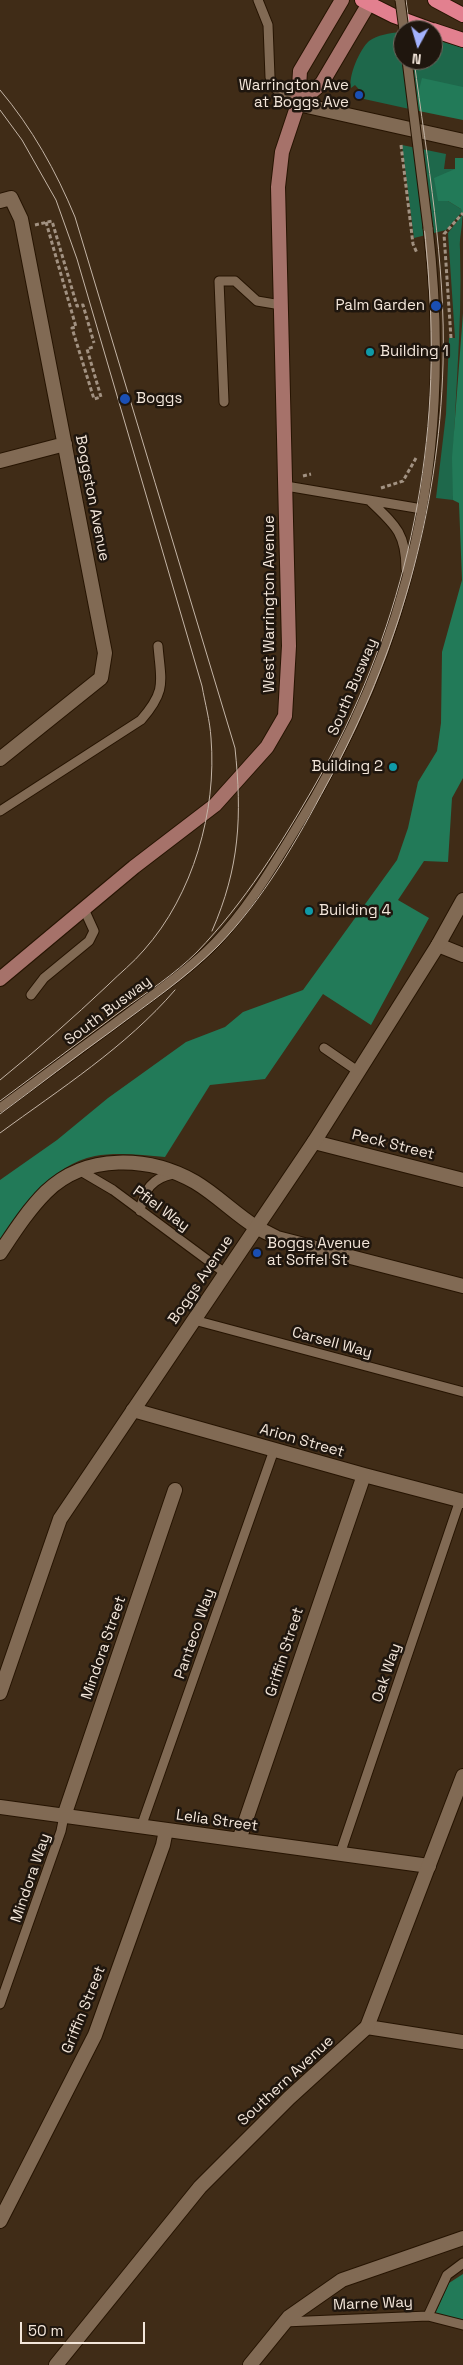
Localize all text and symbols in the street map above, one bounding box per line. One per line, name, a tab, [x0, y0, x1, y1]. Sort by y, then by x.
north arrow	[393, 20, 443, 70]
text: N	[411, 49, 422, 68]
place label: Warrington Ave at Boggs Ave	[239, 77, 349, 112]
marker: Warrington Ave at Boggs Ave	[353, 89, 365, 101]
place label: Palm Garden	[335, 297, 425, 315]
marker: Palm Garden	[429, 299, 443, 313]
place label: Building 1	[380, 343, 449, 361]
marker: Building 1	[364, 346, 376, 358]
place label: Boggs	[136, 390, 182, 408]
marker: Boggs	[118, 392, 132, 406]
street label: Boggston Avenue	[71, 433, 113, 563]
street label: West Warrington Avenue	[261, 515, 279, 693]
street label: South Busway	[324, 636, 382, 738]
place label: Building 2	[311, 758, 383, 776]
marker: Building 2	[387, 761, 399, 773]
place label: Building 4	[319, 902, 391, 920]
marker: Building 4	[303, 905, 315, 917]
street label: South Busway	[61, 973, 155, 1049]
street label: Peck Street	[350, 1126, 436, 1164]
street label: Pfiel Way	[129, 1182, 193, 1236]
street label: Boggs Avenue	[165, 1232, 237, 1328]
place label: Boggs Avenue at Soffel St	[267, 1235, 370, 1270]
marker: Boggs Avenue at Soffel St	[251, 1247, 263, 1259]
street label: Carsell Way	[290, 1324, 374, 1362]
street label: Arion Street	[258, 1420, 346, 1462]
street label: Panteco Way	[171, 1586, 219, 1682]
street label: Mindora Street	[78, 1594, 130, 1702]
street label: Griffin Street	[262, 1605, 308, 1699]
street label: Oak Way	[369, 1641, 405, 1705]
street label: Lelia Street	[175, 1806, 259, 1836]
street label: Mindora Way	[7, 1831, 55, 1925]
street label: Griffin Street	[58, 1964, 110, 2056]
street label: Southern Avenue	[234, 2032, 338, 2130]
street label: Marne Way	[333, 2294, 413, 2314]
scale bar	[22, 2312, 148, 2344]
text: 50 m	[28, 2321, 63, 2340]

